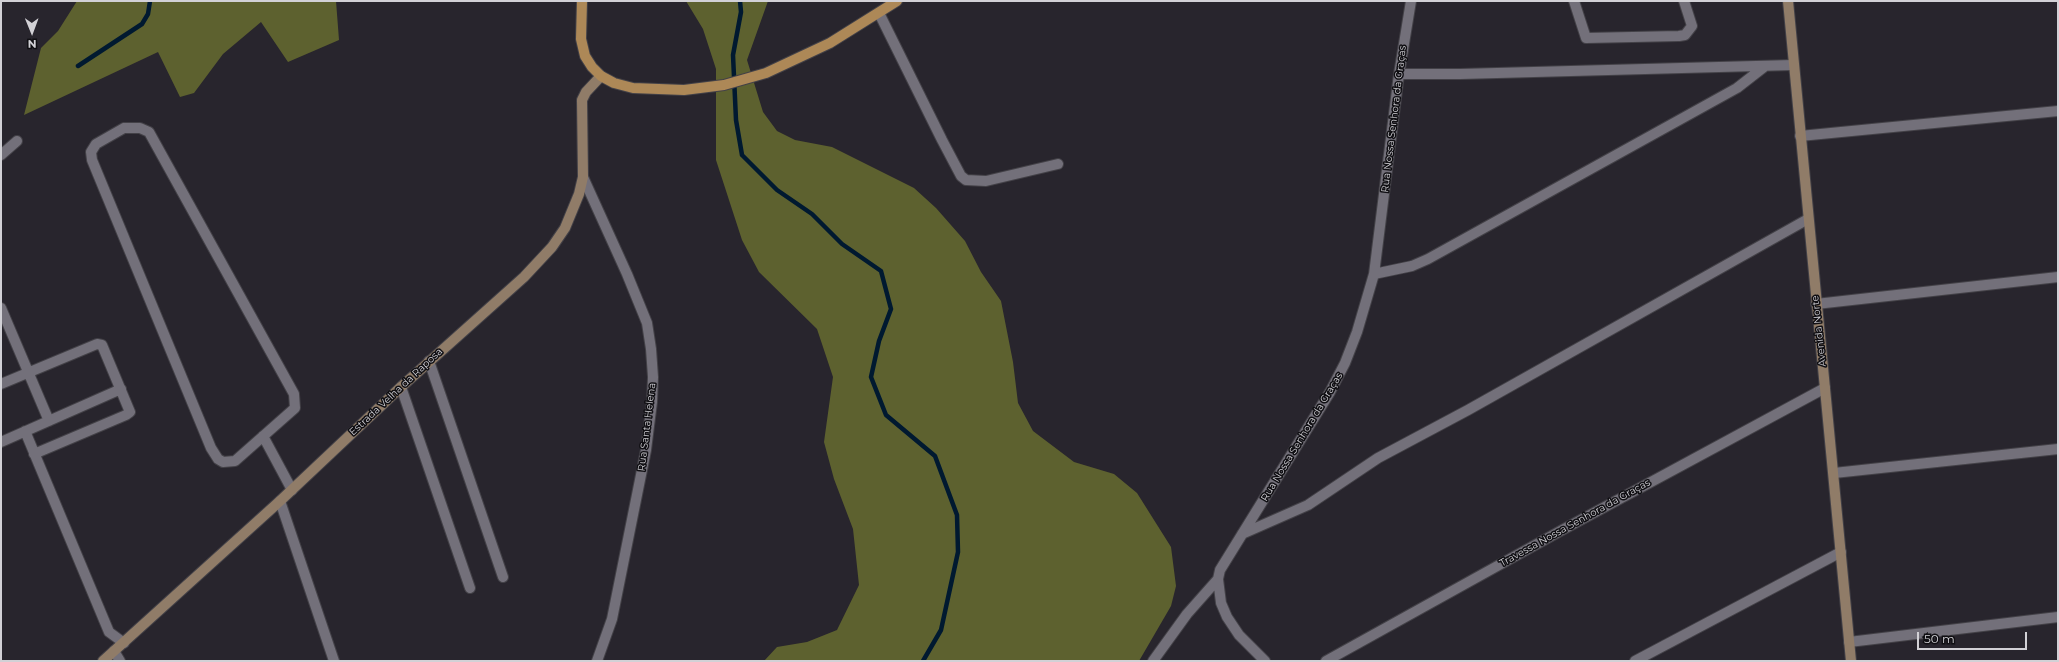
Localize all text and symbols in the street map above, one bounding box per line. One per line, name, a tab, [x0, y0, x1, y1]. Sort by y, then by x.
north arrow	[12, 12, 52, 52]
text: N	[28, 37, 37, 51]
street label: Rua Nossa Senhora da Graças	[1379, 45, 1409, 193]
street label: Avenida Norte	[1809, 295, 1829, 367]
street label: Estrada Velha da Raposa	[347, 346, 445, 438]
street label: Rua Nossa Senhora da Graças	[1259, 370, 1345, 504]
street label: Rua Santa Helena	[636, 382, 658, 472]
street label: Travessa Nossa Senhora da Graças	[1498, 476, 1652, 570]
scale bar	[1919, 624, 2029, 650]
text: 50 m	[1924, 631, 1955, 646]

